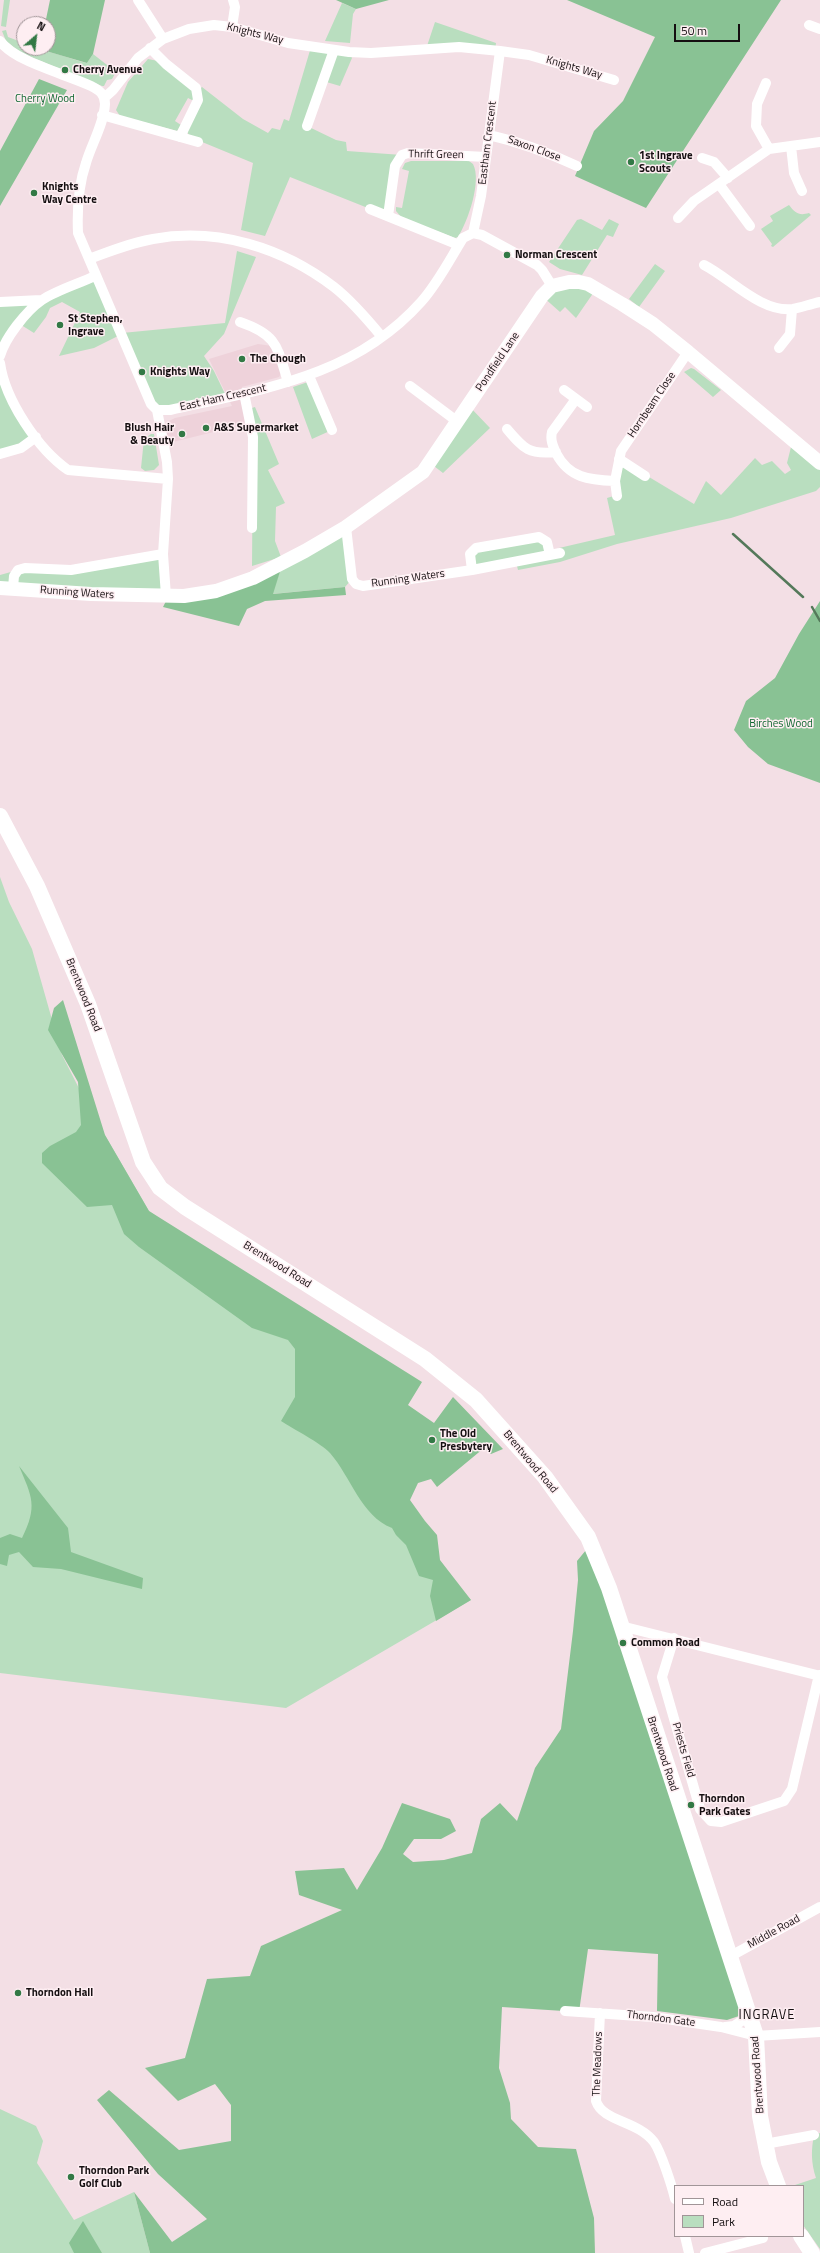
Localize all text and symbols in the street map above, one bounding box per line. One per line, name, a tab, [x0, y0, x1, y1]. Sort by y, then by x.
north arrow	[16, 16, 56, 56]
scale bar	[676, 16, 742, 42]
text: N	[34, 17, 48, 35]
street label: Knights Way	[225, 21, 285, 47]
text: 50 m	[681, 21, 707, 40]
street label: Knights Way	[544, 54, 604, 82]
place label: Cherry Avenue	[73, 63, 142, 77]
marker: Cherry Avenue	[60, 65, 70, 75]
park label: Cherry Wood	[15, 92, 75, 106]
street label: Eastham Crescent	[476, 101, 500, 185]
street label: Saxon Close	[506, 133, 562, 165]
street label: Thrift Green	[408, 148, 464, 162]
place label: 1st Ingrave Scouts	[639, 149, 693, 175]
marker: 1st Ingrave Scouts	[626, 157, 636, 167]
place label: Knights Way Centre	[42, 180, 97, 206]
marker: Knights Way Centre	[29, 188, 39, 198]
place label: Norman Crescent	[515, 248, 597, 262]
marker: Norman Crescent	[502, 250, 512, 260]
place label: St Stephen, Ingrave	[68, 312, 123, 338]
marker: St Stephen, Ingrave	[55, 320, 65, 330]
street label: Pondfield Lane	[473, 330, 523, 394]
place label: The Chough	[250, 352, 306, 366]
marker: The Chough	[237, 354, 247, 364]
place label: Knights Way	[150, 365, 210, 379]
marker: Knights Way	[137, 367, 147, 377]
street label: Hornbeam Close	[625, 370, 679, 440]
street label: East Ham Crescent	[179, 382, 267, 414]
place label: Blush Hair & Beauty	[125, 421, 174, 447]
place label: A&S Supermarket	[214, 421, 299, 435]
marker: A&S Supermarket	[201, 423, 211, 433]
marker: Blush Hair & Beauty	[177, 429, 187, 439]
street label: Running Waters	[370, 567, 446, 591]
street label: Running Waters	[40, 584, 114, 602]
park label: Birches Wood	[749, 717, 813, 731]
street label: Brentwood Road	[62, 956, 104, 1034]
street label: Brentwood Road	[241, 1239, 313, 1291]
place label: The Old Presbytery	[440, 1427, 492, 1453]
street label: Brentwood Road	[500, 1428, 560, 1496]
marker: The Old Presbytery	[427, 1435, 437, 1445]
place label: Common Road	[631, 1636, 700, 1650]
marker: Common Road	[618, 1638, 628, 1648]
street label: Brentwood Road	[644, 1715, 680, 1793]
street label: Priests Field	[669, 1721, 697, 1779]
place label: Thorndon Park Gates	[699, 1792, 750, 1818]
marker: Thorndon Park Gates	[686, 1800, 696, 1810]
street label: Middle Road	[746, 1912, 802, 1952]
place label: Thorndon Hall	[26, 1986, 93, 2000]
marker: Thorndon Hall	[13, 1988, 23, 1998]
street label: Thorndon Gate	[626, 2008, 696, 2030]
district label: INGRAVE	[738, 2008, 796, 2024]
street label: The Meadows	[590, 2031, 606, 2097]
street label: Brentwood Road	[749, 2036, 767, 2114]
place label: Thorndon Park Golf Club	[79, 2164, 149, 2190]
marker: Thorndon Park Golf Club	[66, 2172, 76, 2182]
legend	[674, 2185, 804, 2237]
text: Road	[712, 2192, 738, 2211]
text: Park	[712, 2212, 735, 2231]

